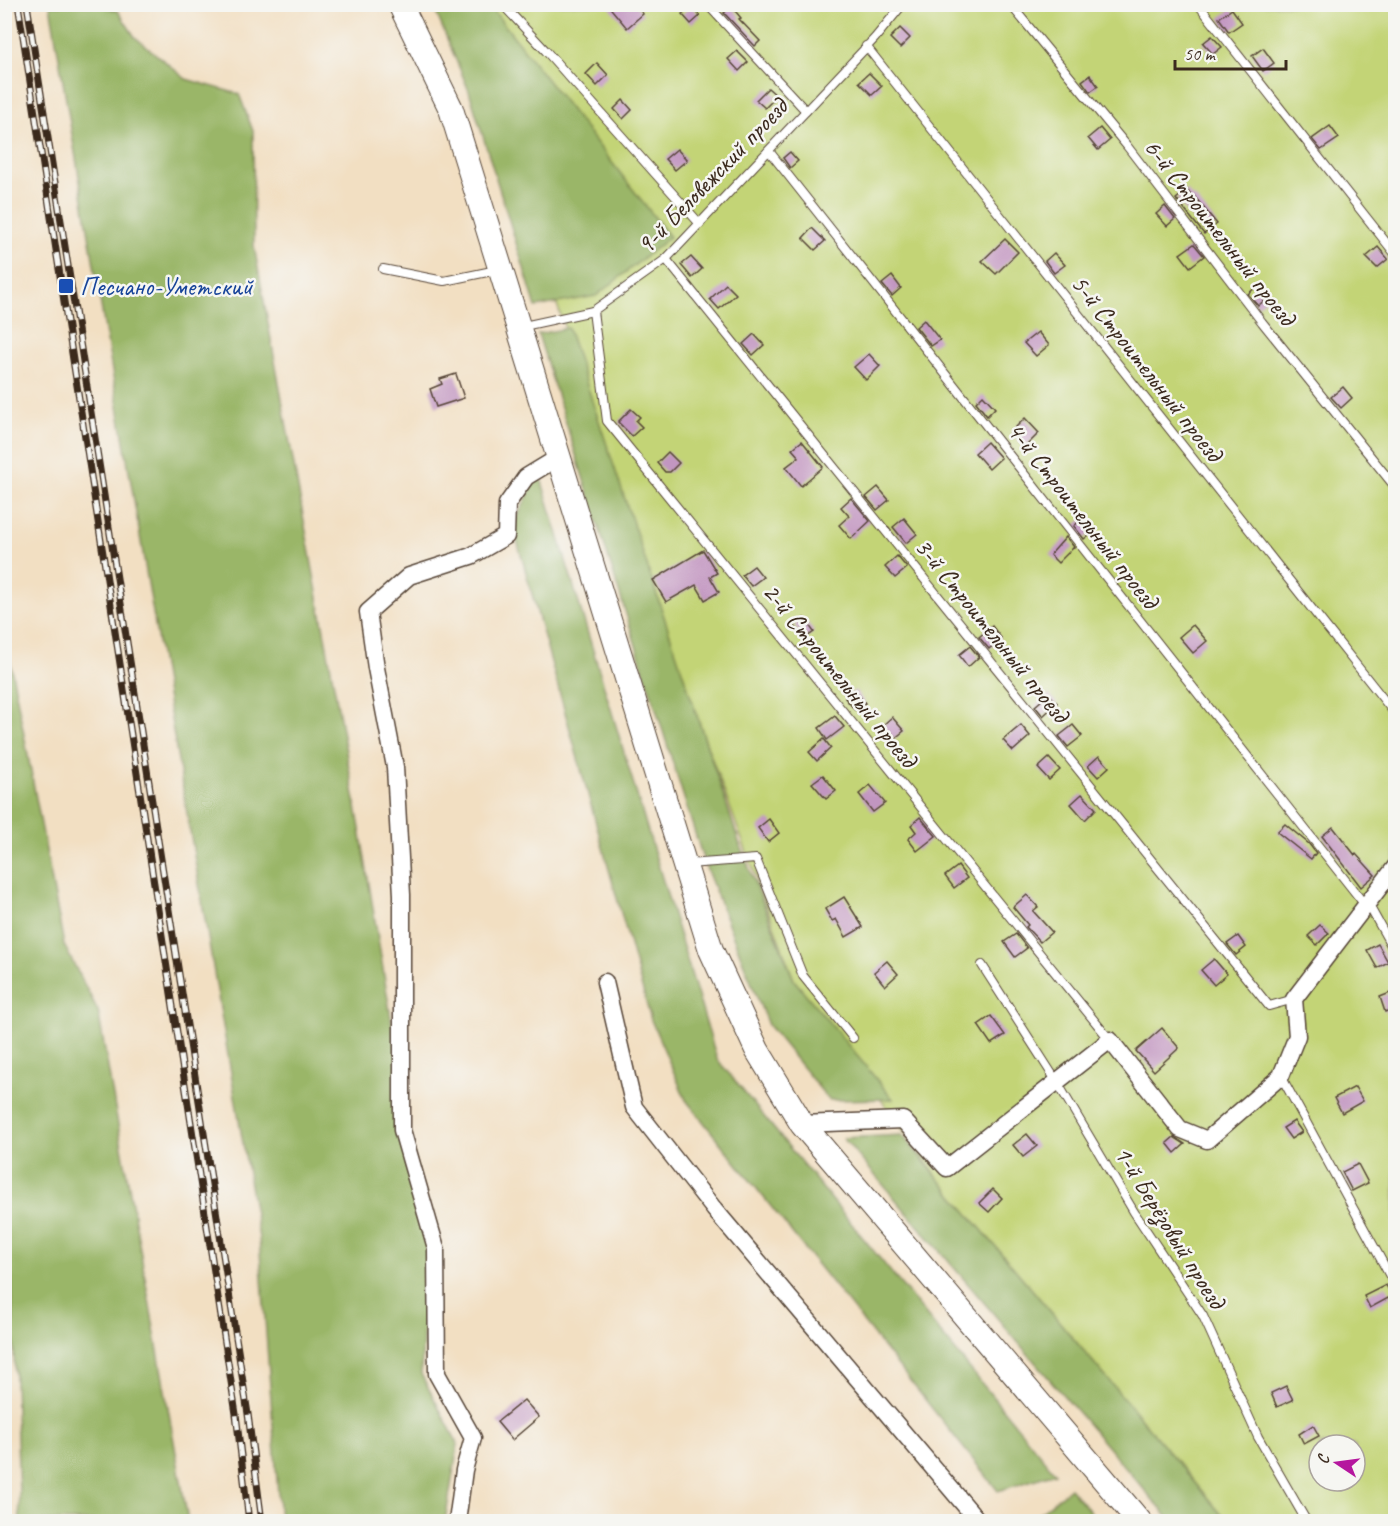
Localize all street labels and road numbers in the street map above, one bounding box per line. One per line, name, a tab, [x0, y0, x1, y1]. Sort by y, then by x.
street label: 9-й Беловежский проезд	[629, 89, 797, 261]
street label: 6-й Строительный проезд	[1137, 132, 1305, 334]
street label: 5-й Строительный проезд	[1064, 268, 1232, 470]
street label: 4-й Строительный проезд	[1000, 415, 1168, 617]
street label: 3-й Строительный проезд	[907, 531, 1078, 731]
street label: 2-й Строительный проезд	[755, 576, 926, 776]
street label: 1-й Берёзовый проезд	[1106, 1139, 1235, 1318]

